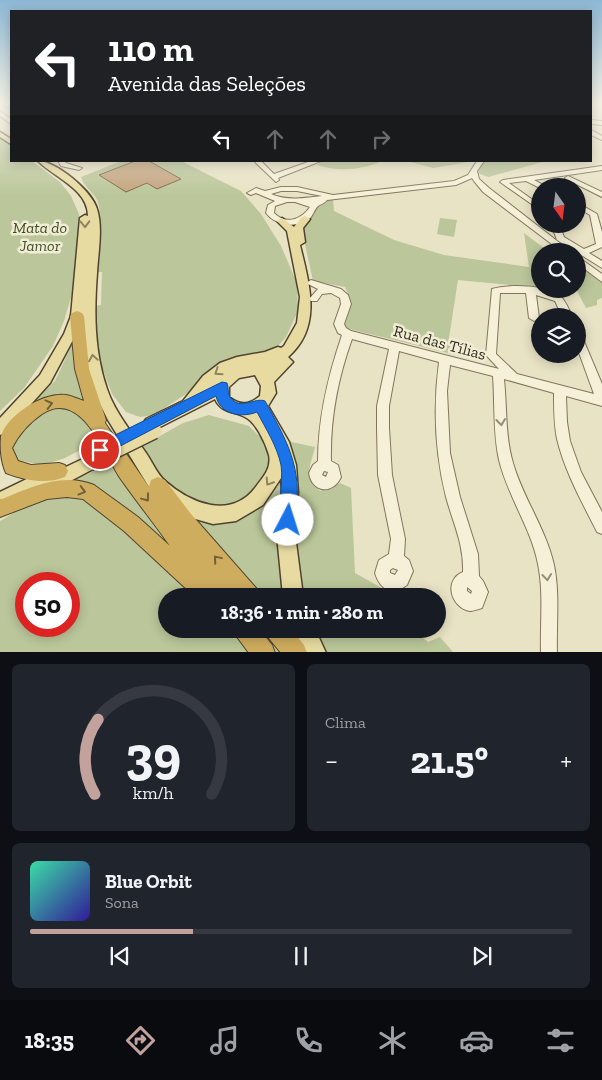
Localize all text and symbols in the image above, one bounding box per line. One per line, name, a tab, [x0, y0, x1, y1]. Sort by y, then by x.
text: 110 m	[108, 28, 194, 70]
icon: left	[25, 30, 90, 95]
text: Avenida das Seleções	[108, 70, 306, 97]
icon: left	[208, 125, 236, 153]
icon: ahead	[261, 125, 289, 153]
icon: ahead	[314, 125, 342, 153]
icon: right	[367, 125, 395, 153]
north arrow	[531, 178, 586, 232]
map controls	[531, 178, 586, 363]
park label: Mata do Jamor	[13, 218, 67, 255]
one-way arrow	[80, 220, 90, 228]
button: search	[531, 243, 586, 298]
button: layers	[531, 308, 586, 363]
street label: Rua das Tílias	[392, 321, 488, 364]
one-way arrow	[88, 354, 99, 362]
one-way arrow	[214, 366, 224, 375]
one-way arrow	[45, 400, 53, 410]
one-way arrow	[495, 418, 506, 426]
pin	[79, 429, 121, 471]
icon: arrive	[86, 436, 114, 464]
one-way arrow	[266, 476, 276, 485]
one-way arrow	[77, 485, 86, 496]
one-way arrow	[140, 492, 148, 501]
position arrow	[261, 493, 313, 545]
one-way arrow	[214, 556, 222, 565]
speed limit sign: 50	[15, 572, 80, 637]
one-way arrow	[541, 573, 552, 581]
text: 18:36 · 1 min · 280 m	[221, 601, 383, 624]
text: Clima	[325, 713, 366, 732]
text: 39	[126, 724, 181, 786]
text: 21.5°	[410, 737, 488, 783]
text: −	[325, 744, 338, 777]
text: +	[560, 744, 572, 777]
text: km/h	[133, 782, 174, 804]
text: Blue Orbit	[105, 870, 192, 893]
text: Sona	[105, 893, 139, 912]
icon: previous	[106, 942, 134, 970]
icon: pause	[287, 942, 315, 970]
icon: next	[468, 942, 496, 970]
icon: directions	[123, 1023, 158, 1058]
icon: music	[207, 1023, 242, 1058]
icon: phone	[291, 1023, 326, 1058]
icon: climate	[375, 1023, 410, 1058]
icon: car	[459, 1023, 494, 1058]
icon: filters	[543, 1023, 578, 1058]
text: 18:35	[24, 1027, 74, 1054]

